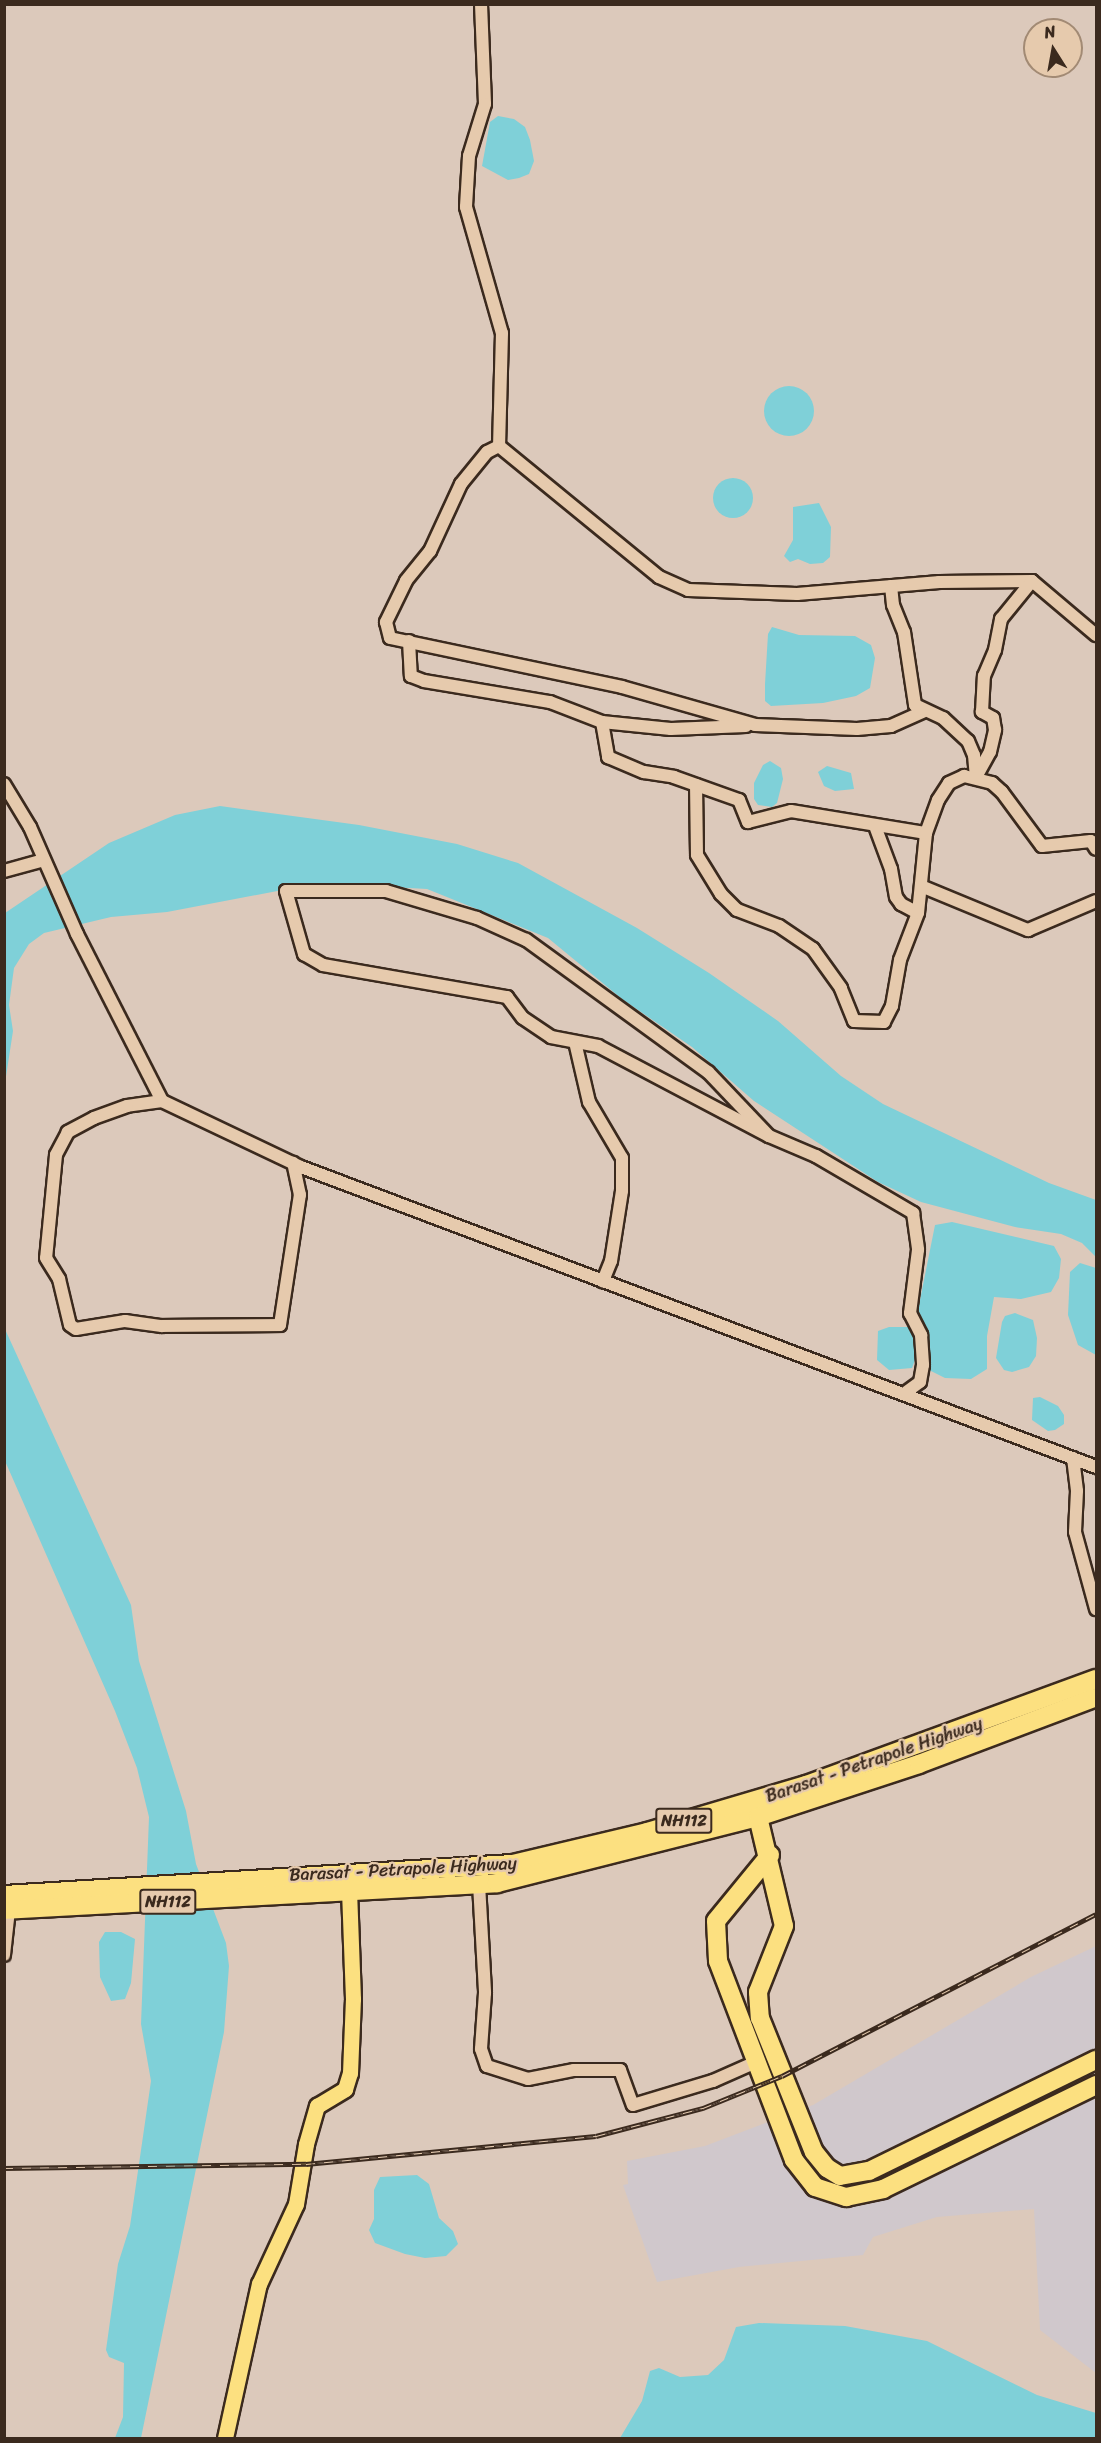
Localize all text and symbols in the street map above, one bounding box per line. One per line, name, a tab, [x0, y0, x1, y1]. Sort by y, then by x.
text: N	[1042, 17, 1058, 47]
north arrow	[1023, 18, 1083, 78]
street label: Barasat - Petrapole Highway	[763, 1713, 985, 1807]
road number: NH112	[654, 1808, 714, 1834]
street label: Barasat - Petrapole Highway	[289, 1852, 517, 1886]
road number: NH112	[138, 1889, 198, 1915]

